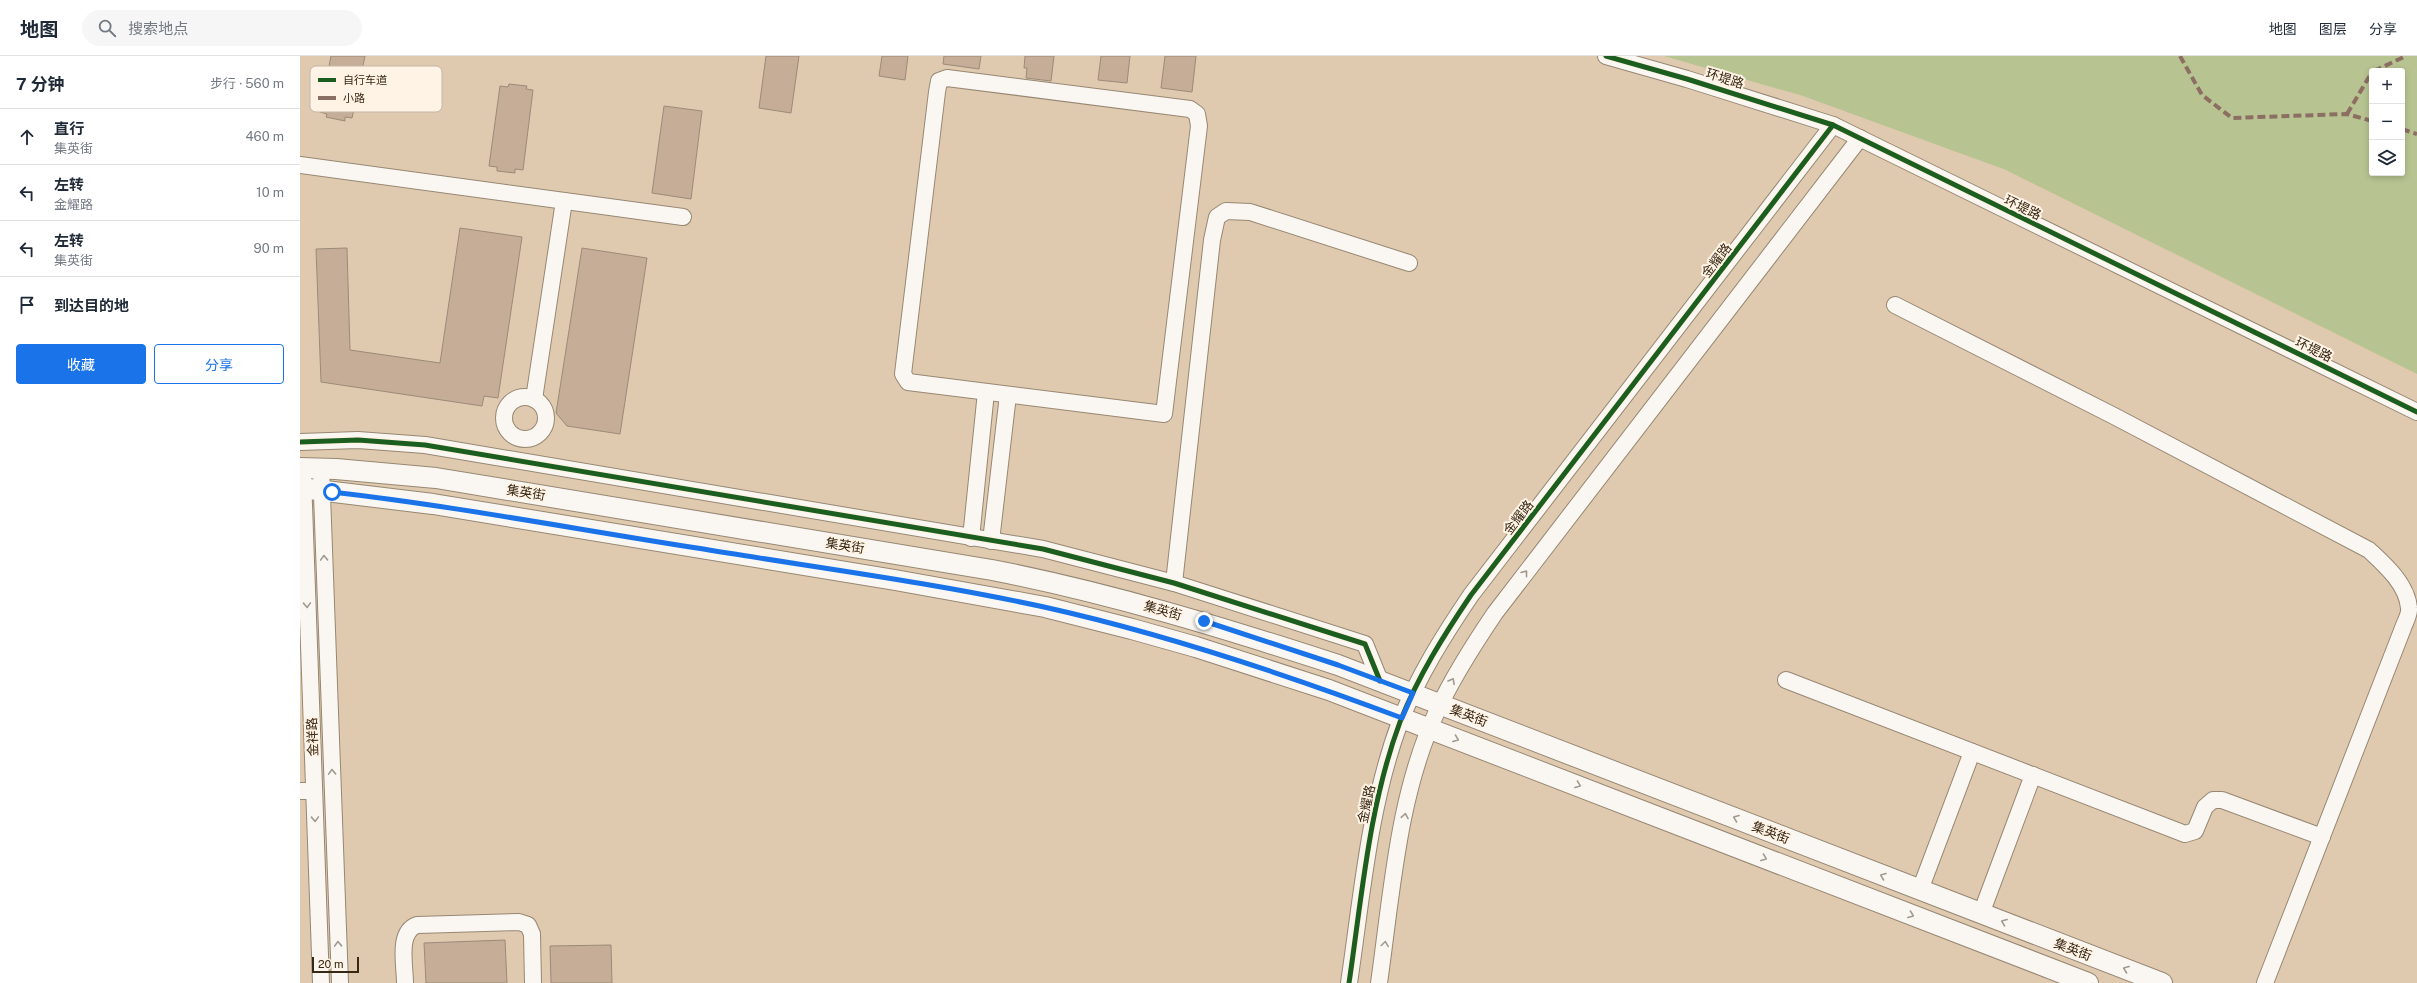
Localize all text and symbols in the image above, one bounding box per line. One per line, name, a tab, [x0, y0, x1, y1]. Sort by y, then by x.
search box	[82, 10, 362, 46]
icon: search	[96, 17, 118, 39]
text: 地图	[20, 18, 58, 40]
text: 搜索地点	[128, 20, 188, 37]
text: 地图	[2269, 21, 2297, 37]
text: 图层	[2319, 21, 2347, 37]
text: 分享	[2369, 21, 2397, 37]
legend	[310, 66, 442, 112]
street label: 环堤路	[1704, 66, 1746, 91]
map controls	[2369, 68, 2405, 176]
button: +	[2369, 68, 2405, 104]
text: 7 分钟	[16, 74, 64, 94]
text: 自行车道	[343, 74, 387, 86]
text: 步行 · 560 m	[210, 76, 284, 91]
text: 小路	[343, 92, 365, 104]
button: −	[2369, 104, 2405, 140]
text: 直行	[54, 120, 84, 137]
icon: ahead	[16, 126, 38, 148]
text: 460 m	[245, 129, 284, 144]
button: layers	[2369, 140, 2405, 176]
text: 集英街	[54, 141, 93, 156]
text: 左转	[54, 176, 84, 193]
icon: left	[16, 182, 38, 204]
text: 10 m	[256, 185, 284, 200]
street label: 环堤路	[2002, 192, 2044, 223]
text: 金耀路	[54, 197, 93, 212]
text: 左转	[54, 232, 84, 249]
icon: left	[16, 238, 38, 260]
street label: 金耀路	[1698, 240, 1734, 280]
text: 90 m	[254, 241, 284, 256]
text: 集英街	[54, 253, 93, 268]
icon: arrive	[16, 294, 38, 316]
text: 到达目的地	[54, 297, 129, 314]
street label: 环堤路	[2293, 334, 2335, 365]
button: 收藏	[16, 344, 146, 384]
button: 分享	[154, 344, 284, 384]
street label: 集英街	[505, 482, 546, 503]
route start	[323, 483, 341, 501]
street label: 金耀路	[1500, 497, 1536, 537]
street label: 集英街	[824, 535, 865, 556]
one-way arrow	[320, 555, 328, 561]
one-way arrow	[1520, 571, 1527, 578]
street label: 集英街	[1142, 598, 1184, 623]
one-way arrow	[303, 602, 312, 608]
route end	[1195, 612, 1213, 630]
one-way arrow	[1447, 677, 1454, 685]
street label: 集英街	[1448, 701, 1490, 729]
street label: 金祥路	[304, 717, 321, 757]
one-way arrow	[1453, 734, 1460, 742]
one-way arrow	[328, 769, 336, 775]
one-way arrow	[1574, 780, 1581, 788]
street label: 金耀路	[1355, 783, 1378, 825]
one-way arrow	[1400, 813, 1408, 819]
one-way arrow	[1732, 815, 1740, 823]
one-way arrow	[311, 816, 319, 822]
street label: 集英街	[1750, 818, 1792, 846]
one-way arrow	[1761, 853, 1768, 861]
one-way arrow	[1879, 872, 1886, 880]
one-way arrow	[1908, 911, 1915, 919]
one-way arrow	[2001, 919, 2008, 927]
street label: 集英街	[2052, 935, 2094, 963]
one-way arrow	[334, 941, 343, 947]
one-way arrow	[1380, 941, 1389, 947]
scale bar	[312, 955, 359, 974]
text: 20 m	[318, 958, 343, 970]
one-way arrow	[2122, 966, 2130, 974]

